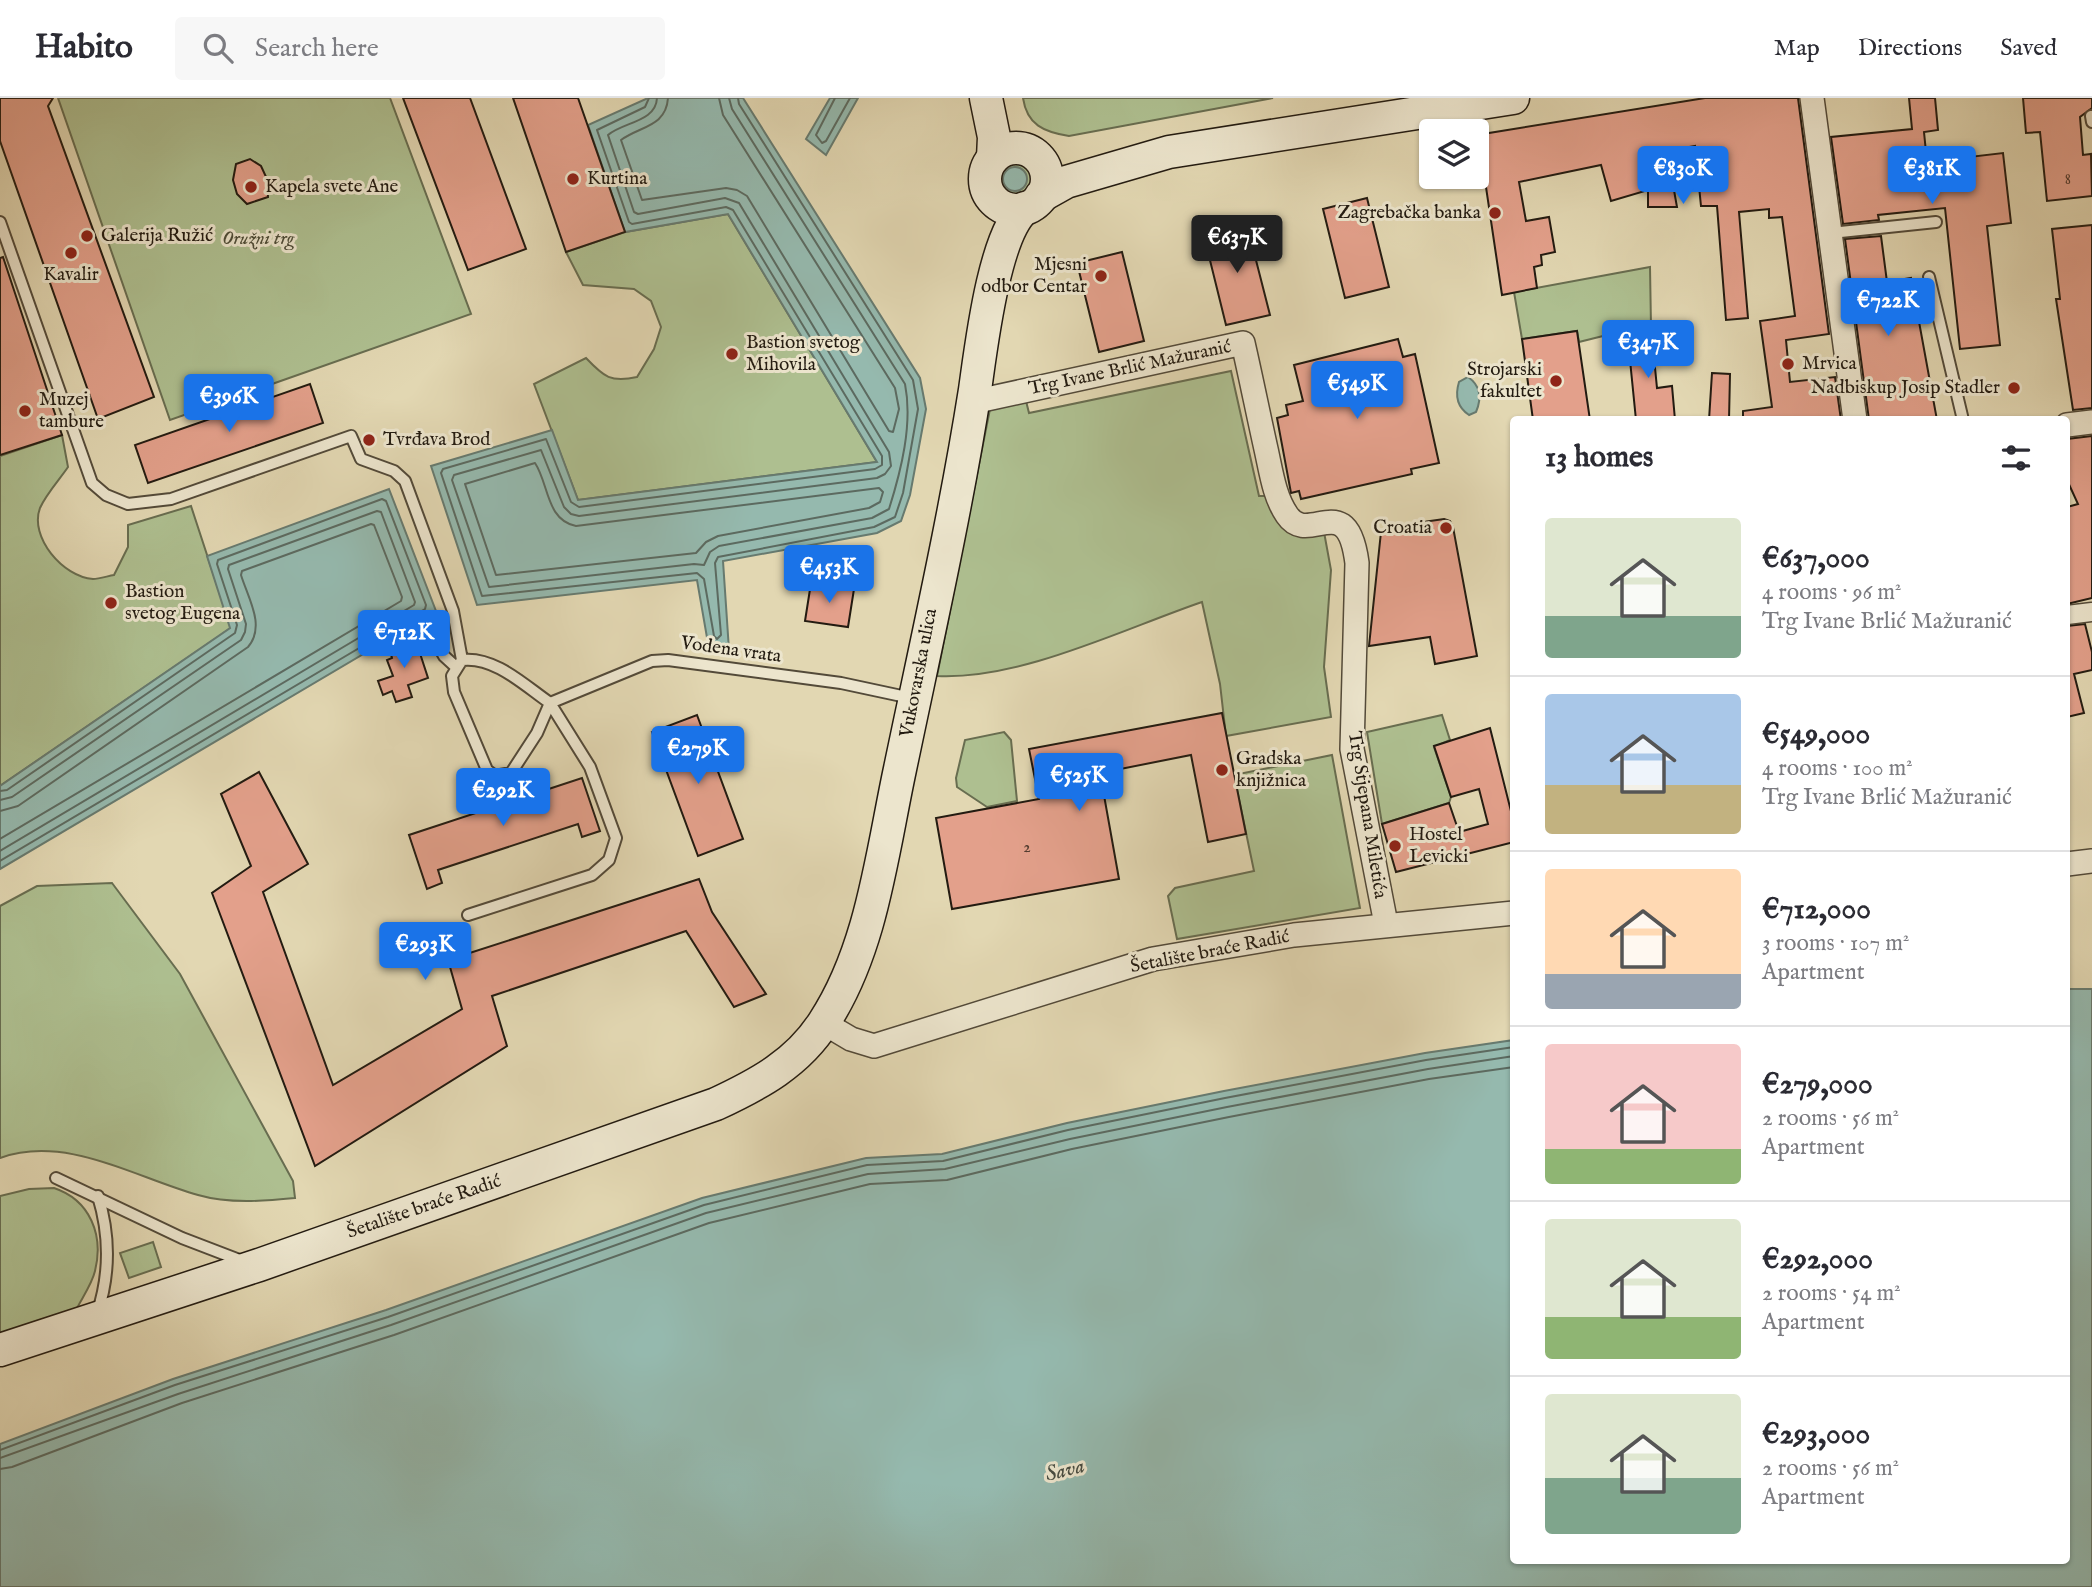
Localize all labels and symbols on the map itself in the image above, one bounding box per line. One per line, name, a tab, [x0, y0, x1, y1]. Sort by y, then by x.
pin: €830K	[1634, 146, 1732, 206]
pin: €381K	[1883, 146, 1981, 206]
place label: Kurtina	[587, 167, 648, 191]
house number: 8	[2065, 170, 2071, 190]
marker: Kurtina	[565, 171, 581, 187]
place label: Kapela svete Ane	[265, 175, 399, 199]
marker: Kapela svete Ane	[243, 179, 259, 195]
place label: Zagrebačka banka	[1338, 201, 1482, 225]
marker: Zagrebačka banka	[1487, 205, 1503, 221]
pin: €637K	[1188, 216, 1286, 275]
place label: Galerija Ružić	[101, 224, 213, 248]
park label: Oružni trg	[222, 227, 295, 251]
marker: Galerija Ružić	[79, 228, 95, 244]
marker: Kavalir	[63, 245, 79, 261]
place label: Mjesni odbor Centar	[981, 253, 1087, 299]
place label: Kavalir	[43, 263, 99, 287]
marker: Mjesni odbor Centar	[1093, 268, 1109, 284]
pin: €722K	[1839, 278, 1937, 338]
pin: €347K	[1599, 320, 1697, 380]
place label: Bastion svetog Mihovila	[746, 331, 861, 377]
street label: Trg Ivane Brlić Mažuranić	[1027, 335, 1233, 401]
marker: Bastion svetog Mihovila	[724, 346, 740, 362]
place label: Mrvica	[1802, 352, 1857, 376]
marker: Mrvica	[1780, 356, 1796, 372]
place label: Strojarski fakultet	[1467, 358, 1542, 404]
pin: €549K	[1308, 362, 1406, 421]
marker: Strojarski fakultet	[1548, 373, 1564, 389]
pin: €396K	[180, 374, 278, 434]
place label: Nadbiskup Josip Stadler	[1810, 376, 2000, 400]
marker: Nadbiskup Josip Stadler	[2006, 380, 2022, 396]
place label: Muzej tambure	[39, 388, 104, 434]
marker: Muzej tambure	[17, 403, 33, 419]
place label: Tvrđava Brod	[383, 428, 491, 452]
marker: Tvrđava Brod	[361, 432, 377, 448]
place label: Croatia	[1373, 516, 1433, 540]
marker: Croatia	[1438, 520, 1454, 536]
pin: €453K	[780, 546, 878, 605]
place label: Bastion svetog Eugena	[125, 580, 241, 626]
marker: Bastion svetog Eugena	[103, 595, 119, 611]
street label: Vukovarska ulica	[895, 606, 943, 741]
pin: €712K	[355, 610, 453, 670]
street label: Vodena vrata	[678, 631, 784, 669]
pin: €279K	[649, 726, 747, 786]
street label: Trg Stjepana Miletića	[1342, 730, 1392, 901]
place label: Gradska knjižnica	[1236, 747, 1307, 793]
pin: €525K	[1030, 754, 1128, 813]
marker: Gradska knjižnica	[1214, 762, 1230, 778]
pin: €292K	[454, 768, 552, 828]
place label: Hostel Levicki	[1409, 823, 1468, 869]
house number: 2	[1023, 838, 1031, 858]
marker: Hostel Levicki	[1387, 838, 1403, 854]
pin: €293K	[376, 922, 474, 982]
street label: Šetalište braće Radić	[1128, 924, 1292, 979]
street label: Šetalište braće Radić	[343, 1168, 504, 1245]
water label: Sava	[1043, 1453, 1087, 1489]

